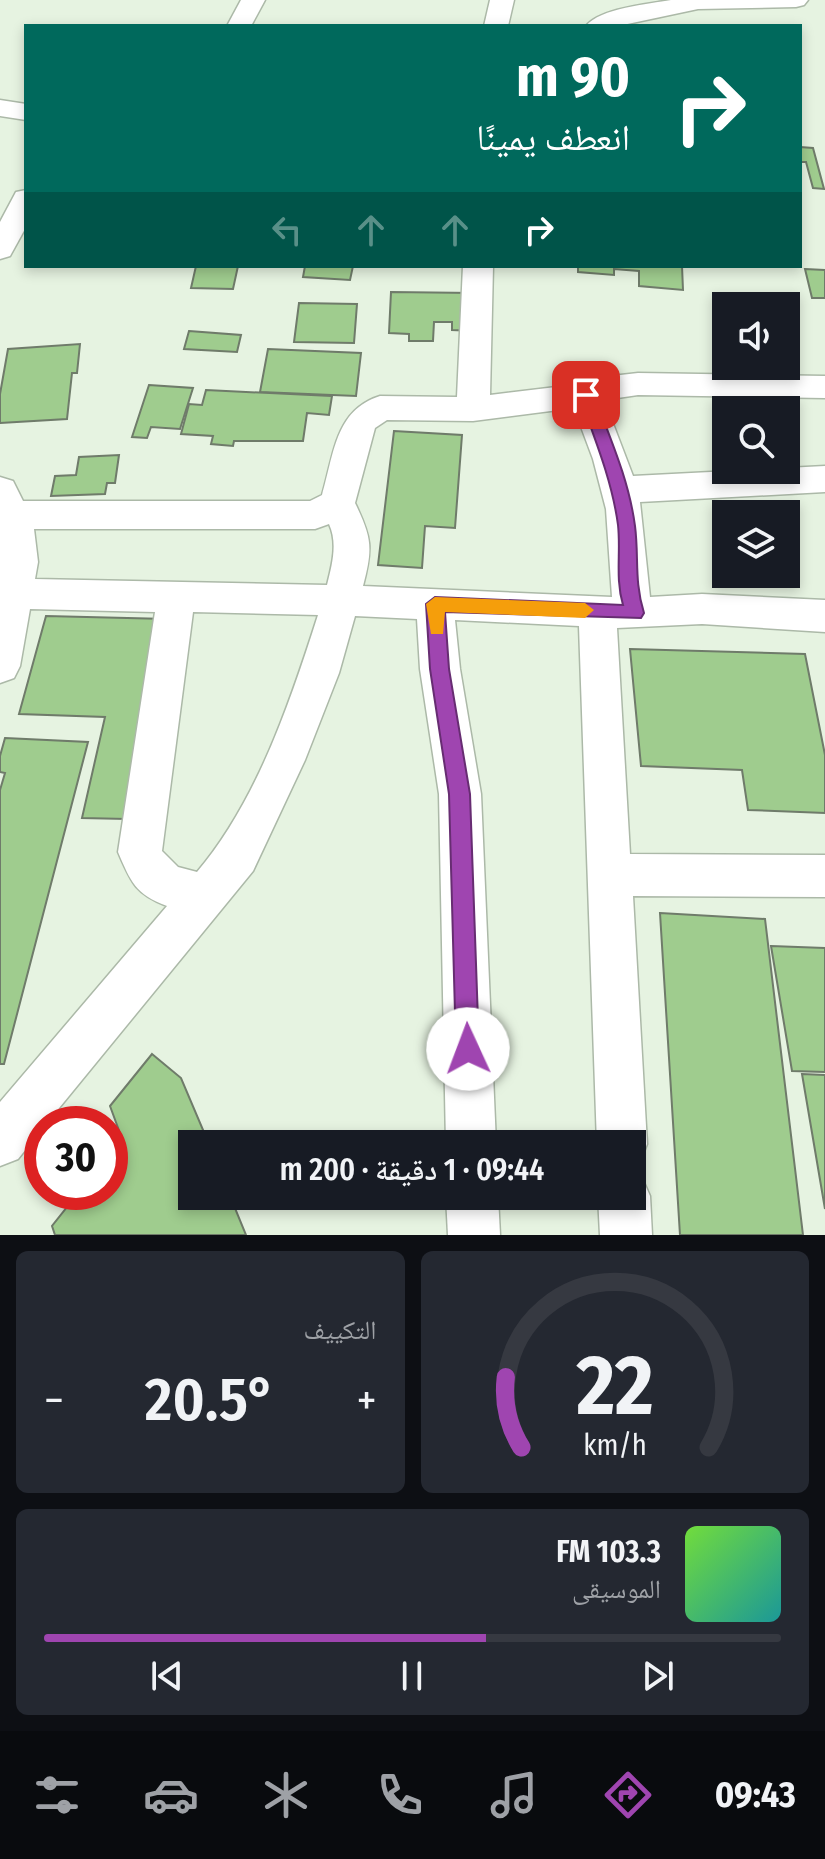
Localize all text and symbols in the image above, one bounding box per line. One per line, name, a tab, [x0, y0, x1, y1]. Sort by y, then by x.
text: 90 m	[516, 44, 630, 111]
icon: right	[658, 56, 762, 160]
text: انعطف يمينًا	[476, 116, 630, 160]
icon: left	[265, 208, 309, 252]
icon: ahead	[349, 208, 393, 252]
icon: ahead	[433, 208, 477, 252]
icon: right	[517, 208, 561, 252]
map controls	[712, 292, 800, 588]
button: sound	[712, 292, 800, 380]
pin	[552, 361, 620, 429]
icon: arrive	[564, 373, 608, 417]
button: search	[712, 396, 800, 484]
button: layers	[712, 500, 800, 588]
position arrow	[426, 1007, 510, 1091]
speed limit sign: 30	[24, 1106, 128, 1210]
text: 09:44 · 1 دقيقة · 200 m	[280, 1152, 544, 1188]
text: التكييف	[304, 1315, 377, 1346]
text: 22	[575, 1336, 653, 1436]
text: 20.5°	[145, 1364, 275, 1436]
text: −	[44, 1374, 64, 1427]
text: +	[356, 1374, 376, 1427]
text: km/h	[583, 1428, 647, 1463]
text: 103.3 FM	[556, 1534, 661, 1570]
text: الموسيقى	[572, 1574, 661, 1605]
icon: previous	[145, 1654, 189, 1698]
icon: pause	[390, 1654, 434, 1698]
icon: next	[636, 1654, 680, 1698]
icon: filters	[29, 1767, 85, 1823]
icon: car	[143, 1767, 199, 1823]
icon: climate	[258, 1767, 314, 1823]
icon: phone	[372, 1767, 428, 1823]
icon: music	[486, 1767, 542, 1823]
icon: directions	[600, 1767, 656, 1823]
text: 09:43	[715, 1773, 796, 1817]

